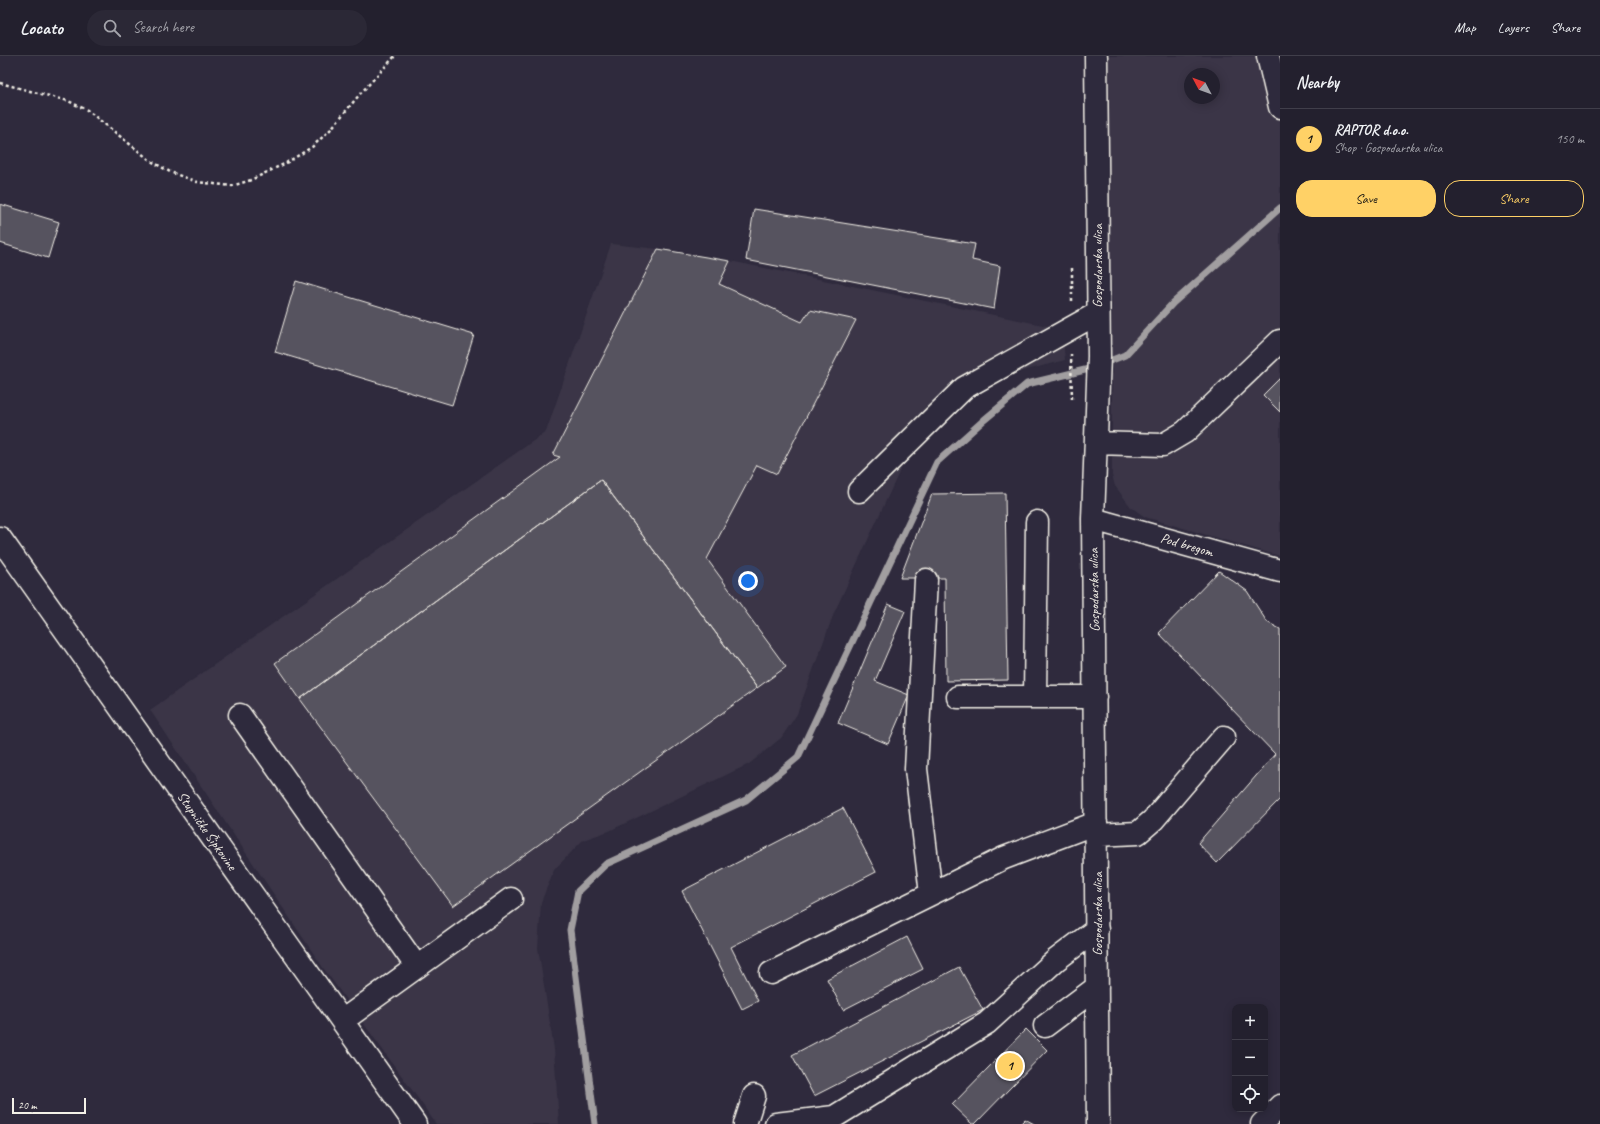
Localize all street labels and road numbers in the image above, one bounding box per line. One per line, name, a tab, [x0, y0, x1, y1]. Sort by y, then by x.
street label: Gospodarska ulica	[1089, 223, 1106, 308]
street label: Pod bregom	[1159, 529, 1217, 561]
street label: Gospodarska ulica	[1085, 547, 1103, 632]
street label: Stupničke Šipkovine	[174, 788, 241, 875]
street label: Gospodarska ulica	[1089, 871, 1106, 956]

